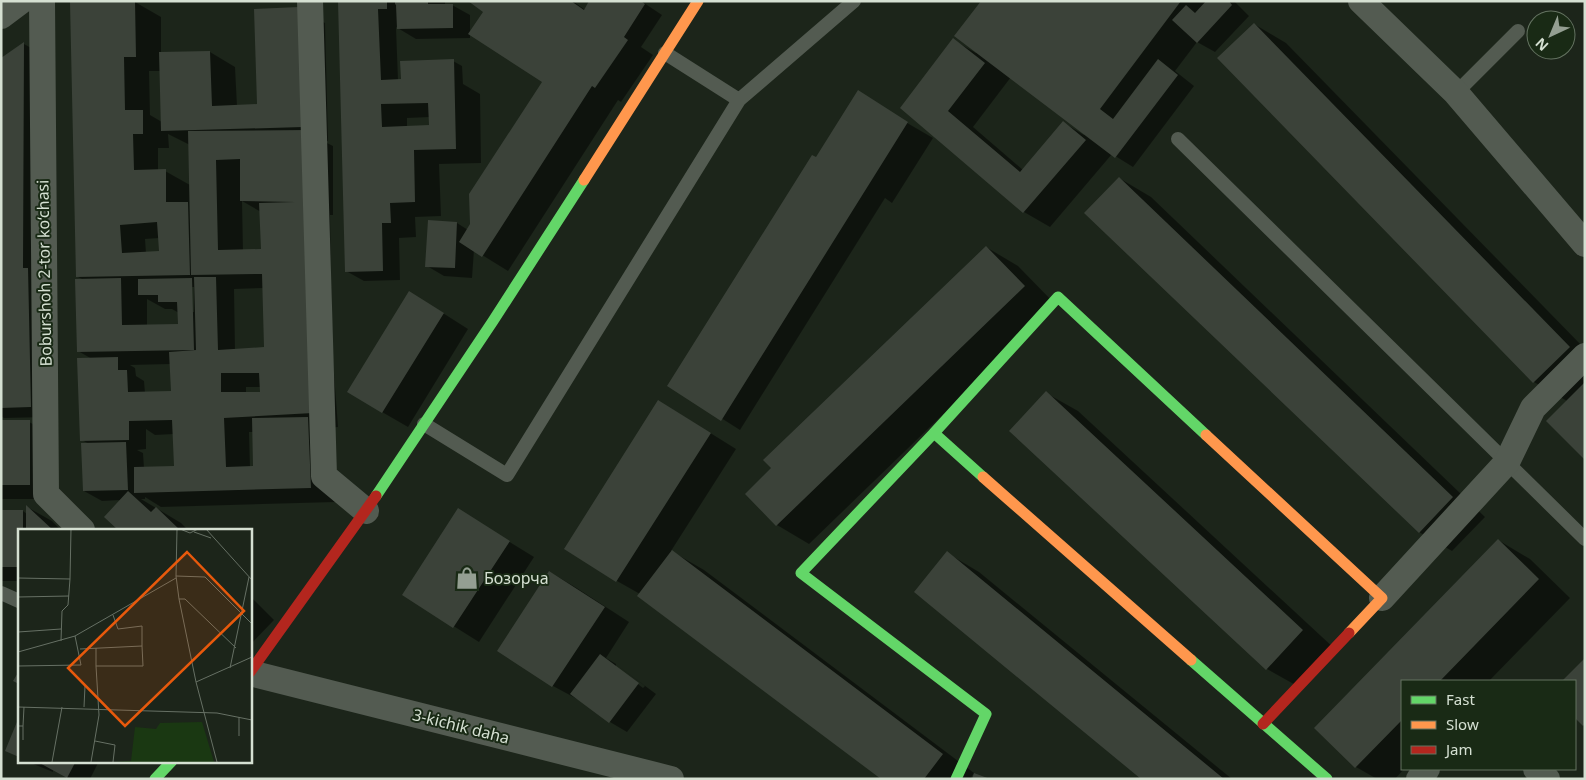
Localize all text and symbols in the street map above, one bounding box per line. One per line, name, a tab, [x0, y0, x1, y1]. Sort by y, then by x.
north arrow	[1526, 10, 1576, 60]
text: N	[1531, 34, 1552, 56]
street label: Boburshoh 2-tor ko‘chasi	[31, 180, 57, 366]
inset map	[18, 529, 251, 762]
shop icon: Бозорча	[454, 565, 480, 591]
place label: Бозорча	[484, 567, 549, 589]
legend	[1401, 680, 1576, 770]
text: Fast	[1446, 689, 1475, 709]
street label: 3-kichik daha	[410, 703, 512, 749]
text: Slow	[1446, 714, 1479, 734]
text: Jam	[1444, 739, 1473, 759]

